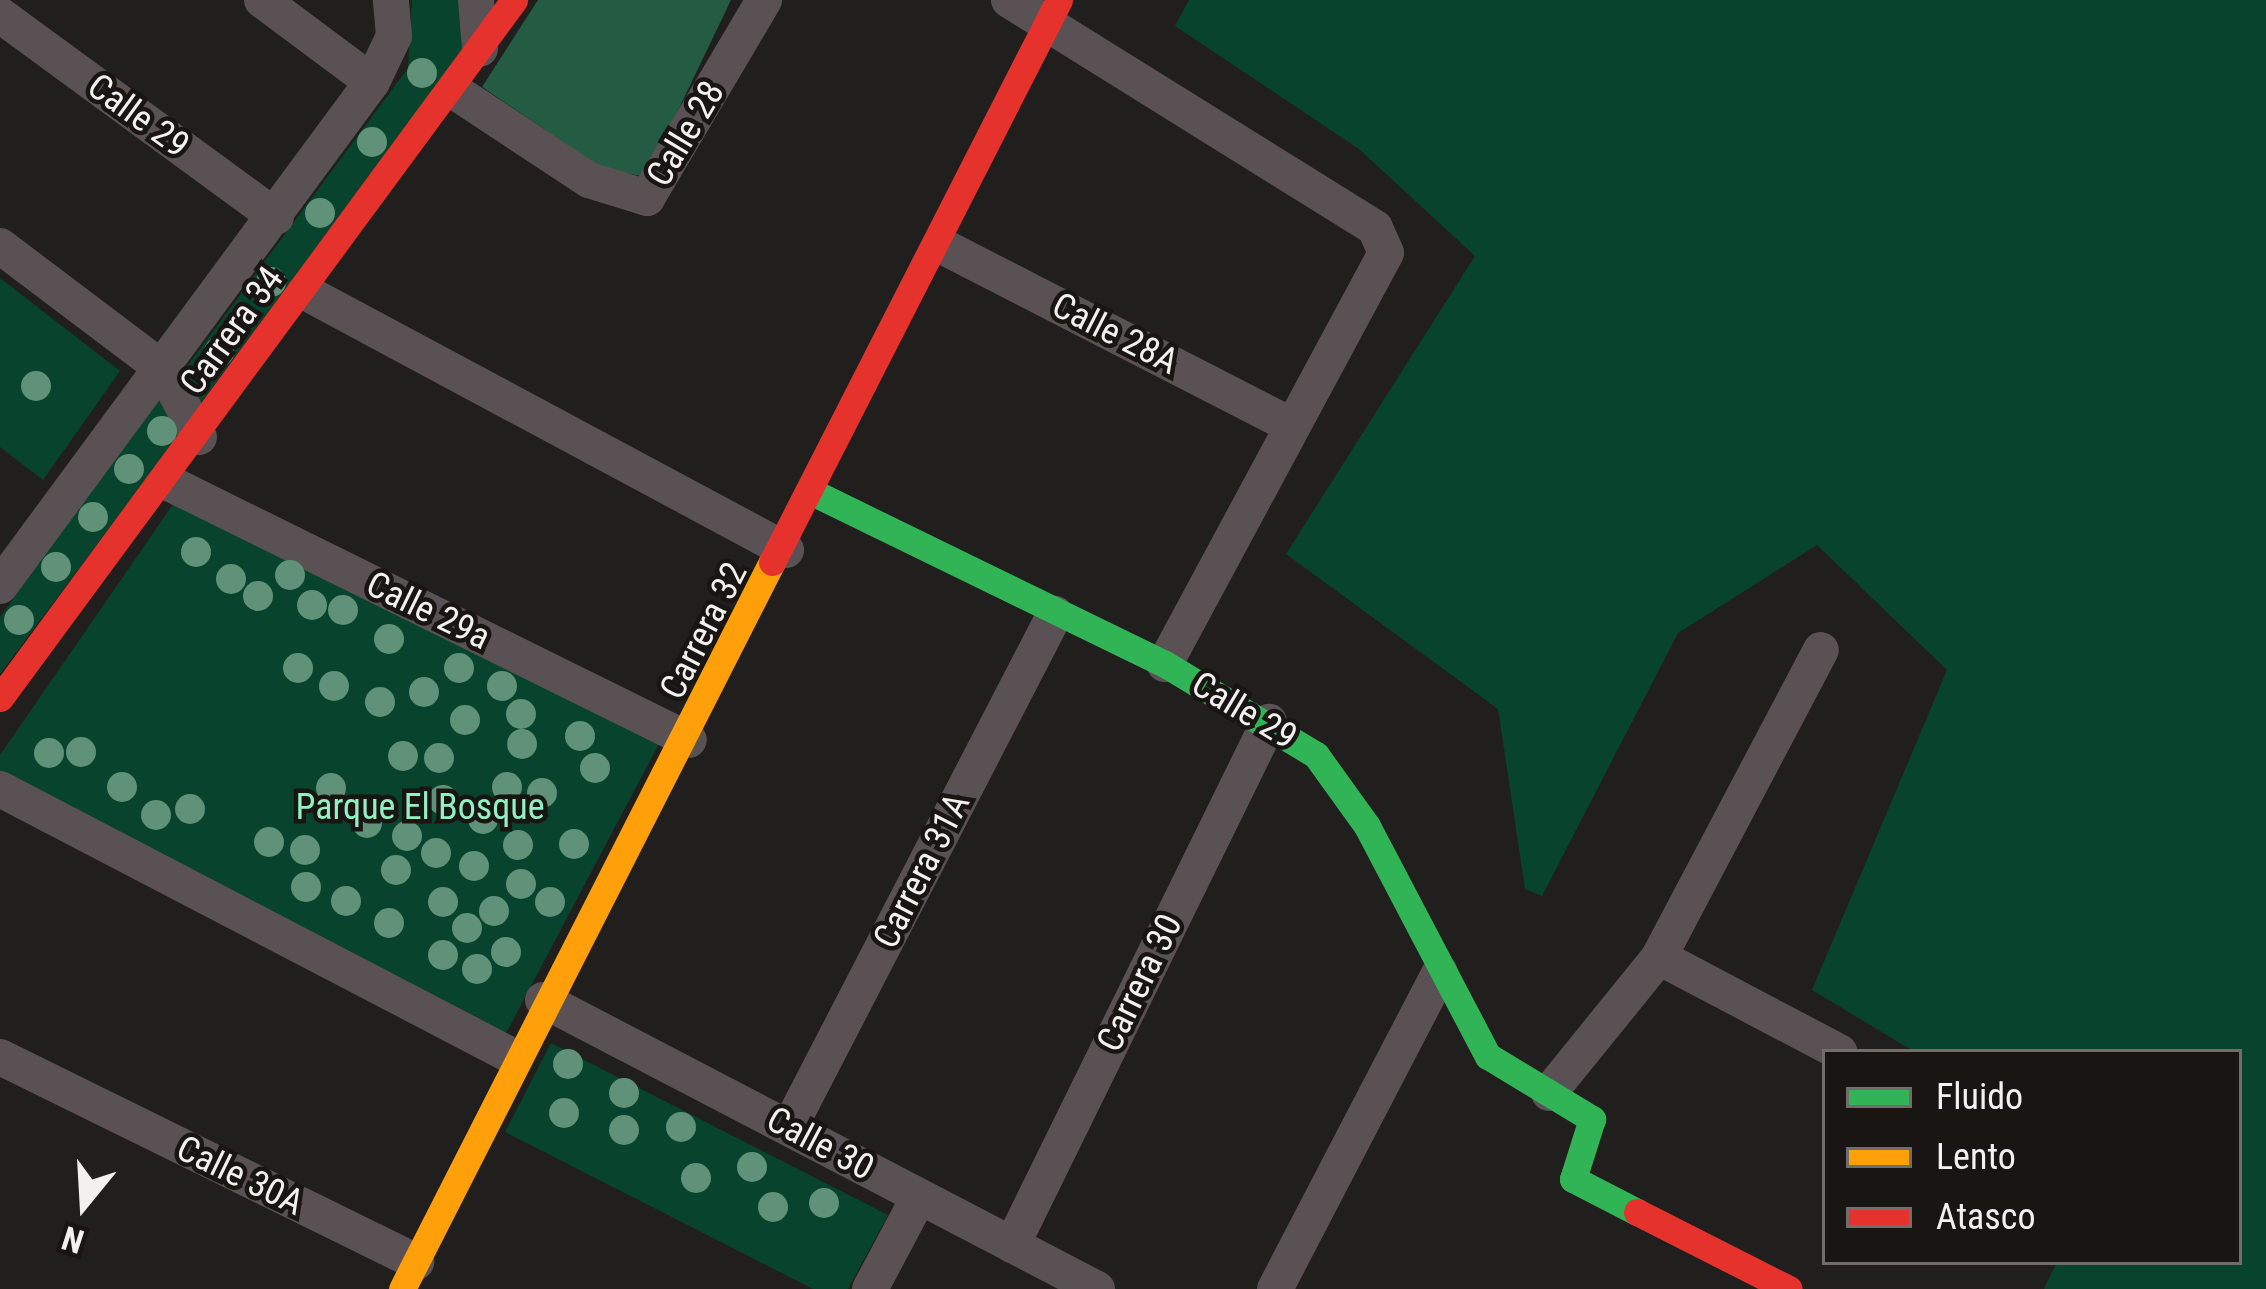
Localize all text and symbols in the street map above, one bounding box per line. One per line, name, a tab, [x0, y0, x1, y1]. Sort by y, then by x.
street label: Calle 29	[79, 65, 197, 167]
street label: Calle 28	[638, 74, 734, 194]
street label: Carrera 34	[171, 259, 293, 403]
street label: Calle 28A	[1045, 284, 1185, 384]
street label: Carrera 32	[651, 556, 757, 706]
street label: Calle 29a	[359, 563, 497, 659]
street label: Calle 29	[1184, 663, 1304, 759]
park label: Parque El Bosque	[295, 786, 545, 830]
street label: Carrera 31A	[865, 786, 979, 956]
street label: Carrera 30	[1088, 907, 1192, 1059]
legend	[1822, 1049, 2242, 1265]
text: Fluido	[1936, 1076, 2023, 1118]
street label: Calle 30	[759, 1098, 881, 1190]
street label: Calle 30A	[170, 1127, 310, 1225]
text: Lento	[1936, 1136, 2016, 1178]
north arrow	[24, 1145, 144, 1265]
text: Atasco	[1936, 1196, 2035, 1238]
text: N	[57, 1218, 88, 1261]

